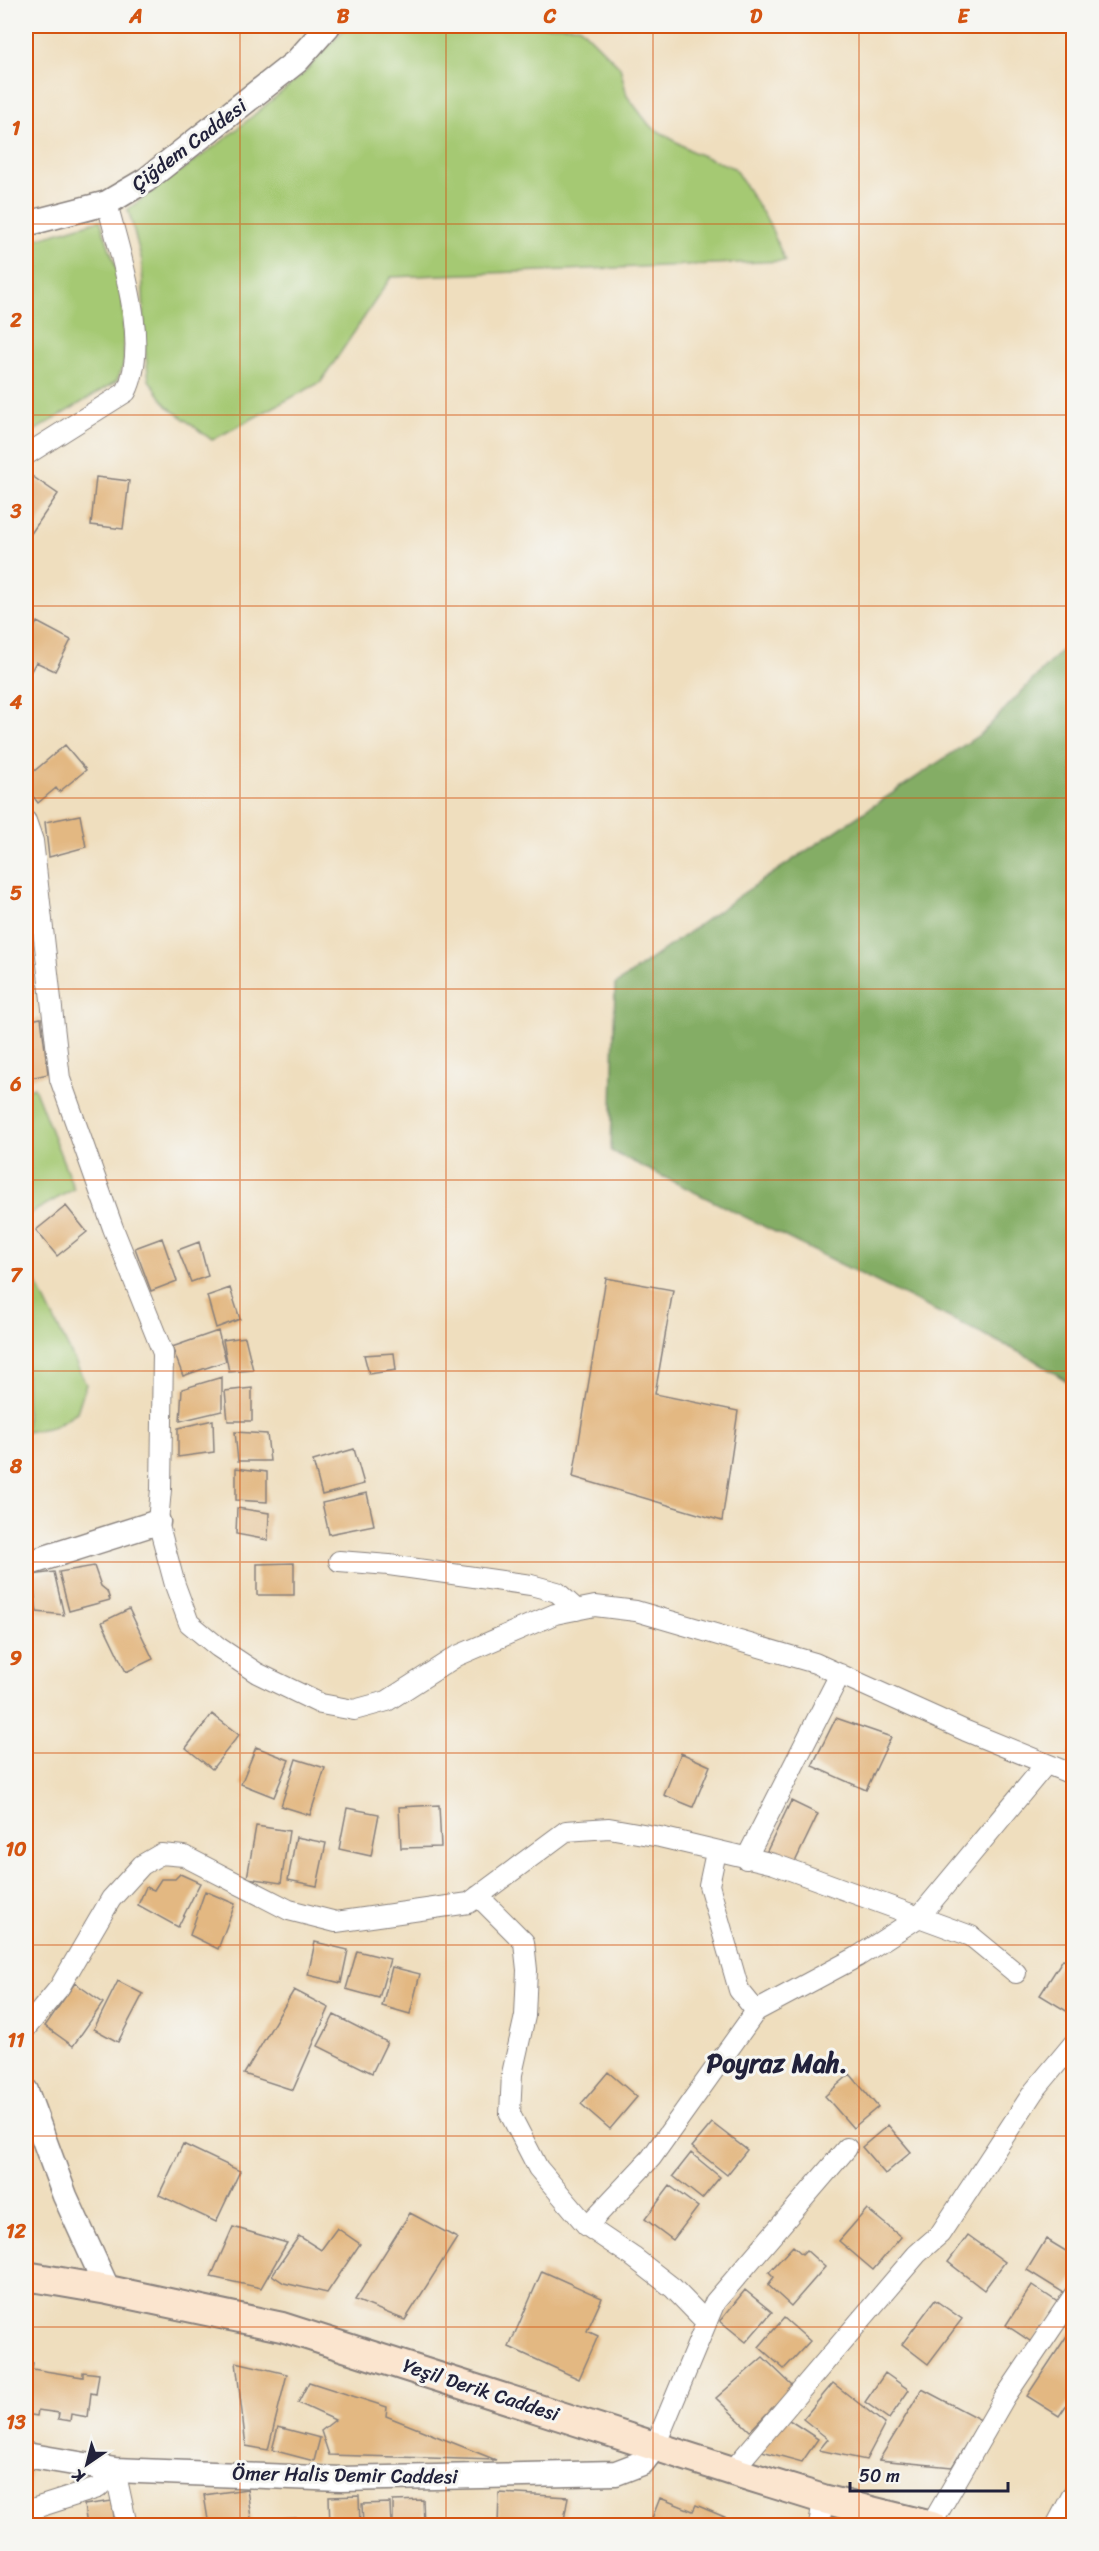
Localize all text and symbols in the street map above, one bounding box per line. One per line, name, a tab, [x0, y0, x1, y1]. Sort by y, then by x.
text: A	[128, 0, 143, 34]
text: B	[337, 0, 350, 34]
text: C	[543, 0, 557, 34]
text: D	[750, 0, 763, 34]
text: E	[957, 0, 970, 34]
street label: Çiğdem Caddesi	[123, 89, 256, 201]
text: 1	[12, 111, 21, 146]
text: 2	[9, 303, 22, 338]
text: 3	[10, 494, 22, 529]
text: 4	[9, 685, 23, 720]
text: 5	[10, 876, 22, 911]
text: 6	[9, 1067, 22, 1102]
text: 7	[10, 1258, 23, 1293]
text: 8	[9, 1449, 23, 1484]
text: 9	[10, 1641, 22, 1676]
text: 10	[5, 1832, 27, 1867]
text: 11	[7, 2023, 25, 2058]
district label: Poyraz Mah.	[706, 2040, 848, 2086]
text: 12	[6, 2214, 27, 2249]
street label: Yeşil Derik Caddesi	[398, 2348, 565, 2432]
text: 13	[6, 2405, 26, 2440]
north arrow	[57, 2434, 117, 2494]
scale bar	[850, 2455, 1008, 2493]
street label: Ömer Halis Demir Caddesi	[232, 2456, 459, 2494]
text: K	[65, 2460, 92, 2491]
text: 50 m	[859, 2460, 900, 2492]

